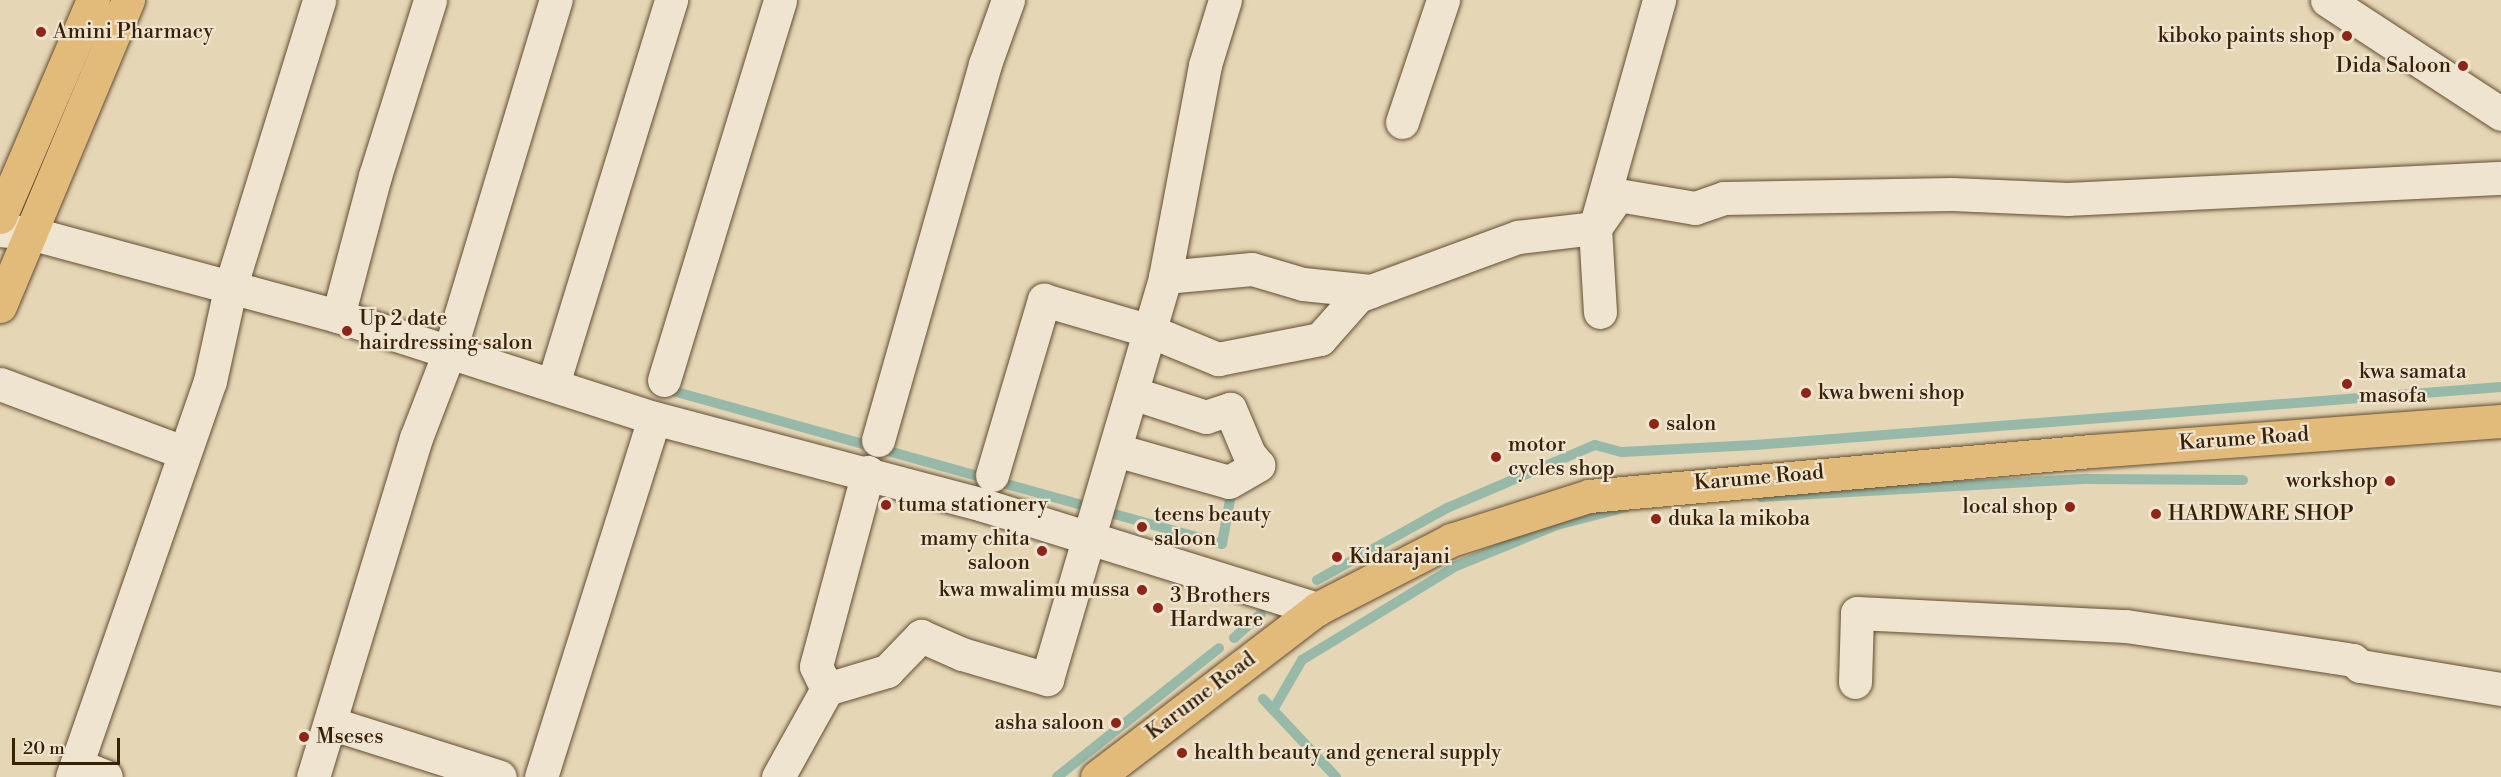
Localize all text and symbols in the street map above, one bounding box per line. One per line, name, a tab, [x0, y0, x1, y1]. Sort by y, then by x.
place label: Amini Pharmacy	[53, 19, 213, 45]
place label: kiboko paints shop	[2158, 23, 2335, 49]
marker: Amini Pharmacy	[34, 25, 48, 39]
marker: kiboko paints shop	[2340, 29, 2354, 43]
place label: Dida Saloon	[2336, 53, 2451, 79]
marker: Dida Saloon	[2456, 59, 2470, 73]
place label: Up 2 date hairdressing salon	[359, 306, 533, 356]
marker: Up 2 date hairdressing salon	[340, 324, 354, 338]
place label: kwa samata masofa	[2359, 359, 2467, 409]
marker: kwa samata masofa	[2340, 377, 2354, 391]
place label: kwa bweni shop	[1818, 380, 1965, 406]
marker: kwa bweni shop	[1799, 386, 1813, 400]
place label: salon	[1666, 411, 1716, 437]
marker: salon	[1647, 417, 1661, 431]
street label: Karume Road	[2178, 422, 2310, 456]
place label: motor cycles shop	[1508, 432, 1615, 482]
marker: motor cycles shop	[1489, 450, 1503, 464]
street label: Karume Road	[1693, 460, 1825, 496]
place label: workshop	[2286, 468, 2378, 494]
marker: workshop	[2383, 474, 2397, 488]
place label: tuma stationery	[898, 492, 1048, 518]
place label: local shop	[1963, 494, 2058, 520]
marker: tuma stationery	[879, 498, 893, 512]
marker: local shop	[2063, 500, 2077, 514]
place label: HARDWARE SHOP	[2168, 501, 2354, 527]
place label: teens beauty saloon	[1154, 502, 1271, 552]
place label: duka la mikoba	[1668, 506, 1810, 532]
marker: HARDWARE SHOP	[2149, 507, 2163, 521]
marker: duka la mikoba	[1649, 512, 1663, 526]
marker: teens beauty saloon	[1135, 520, 1149, 534]
place label: mamy chita saloon	[920, 526, 1030, 576]
marker: mamy chita saloon	[1035, 544, 1049, 558]
place label: Kidarajani	[1349, 544, 1450, 570]
marker: Kidarajani	[1330, 550, 1344, 564]
place label: kwa mwalimu mussa	[939, 577, 1130, 603]
marker: kwa mwalimu mussa	[1135, 583, 1149, 597]
place label: 3 Brothers Hardware	[1170, 583, 1270, 633]
marker: 3 Brothers Hardware	[1151, 601, 1165, 615]
street label: Karume Road	[1141, 647, 1261, 745]
place label: asha saloon	[995, 710, 1104, 736]
marker: asha saloon	[1109, 716, 1123, 730]
place label: Mseses	[316, 724, 383, 750]
scale bar	[15, 726, 123, 764]
marker: Mseses	[297, 730, 311, 744]
text: 20 m	[23, 737, 65, 760]
place label: health beauty and general supply	[1194, 740, 1501, 766]
marker: health beauty and general supply	[1175, 746, 1189, 760]

